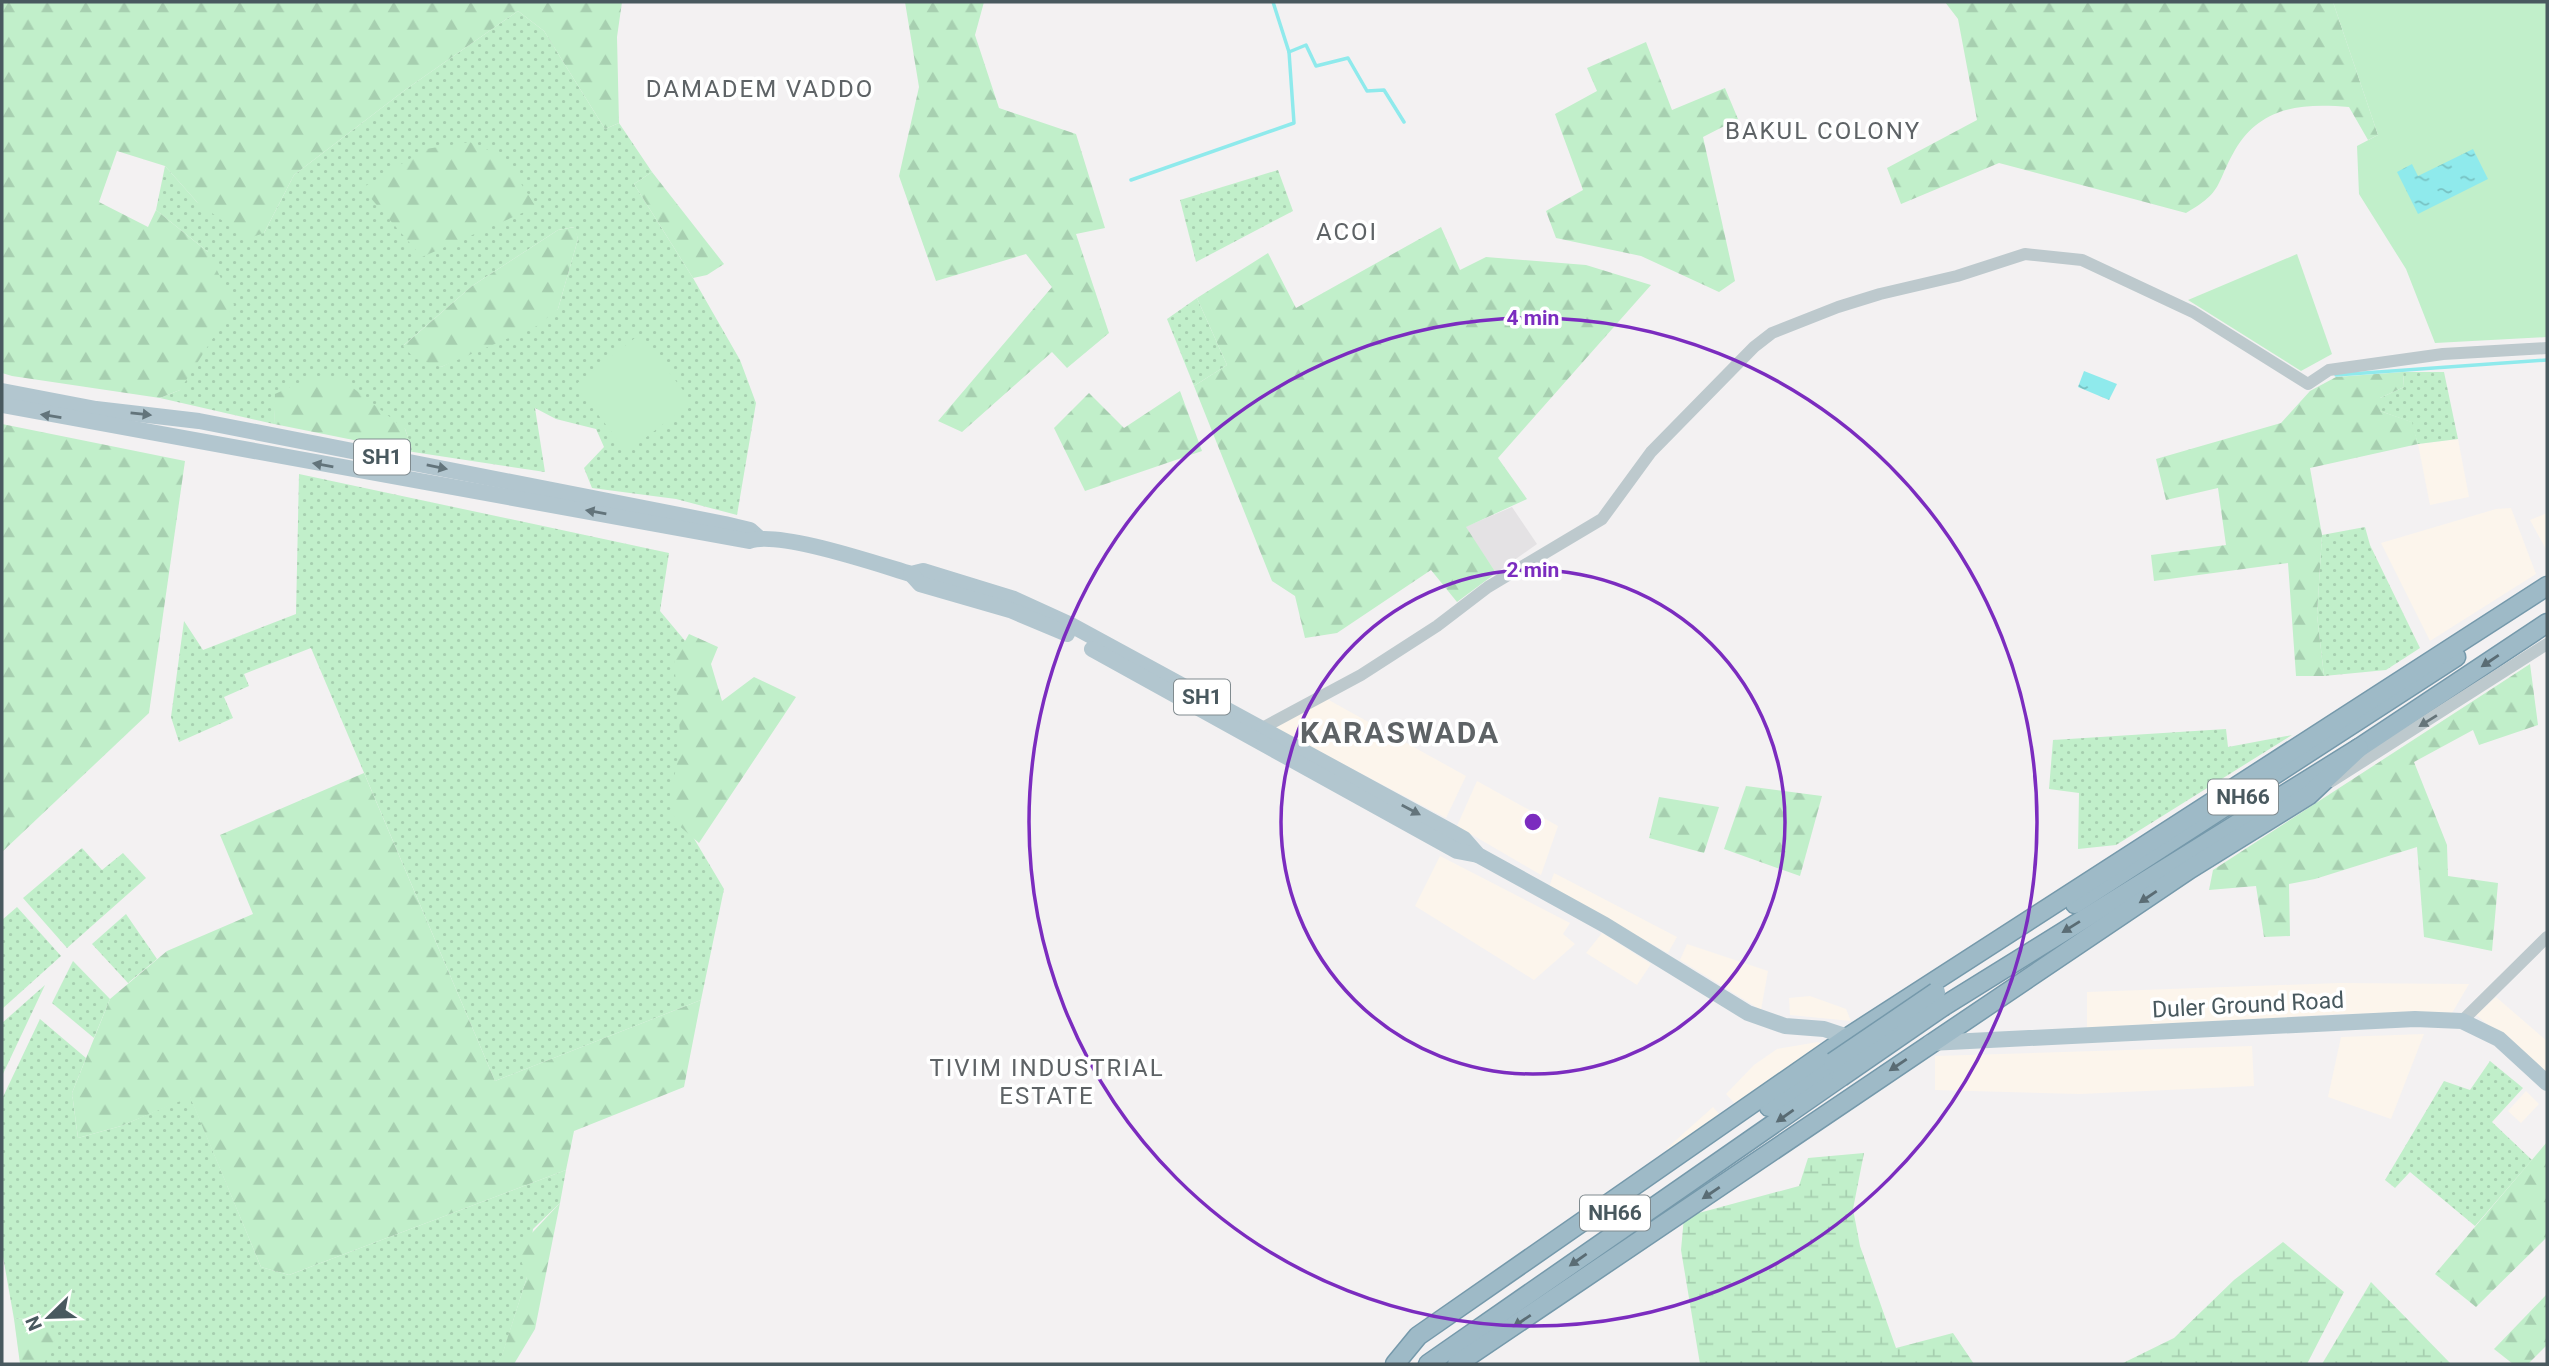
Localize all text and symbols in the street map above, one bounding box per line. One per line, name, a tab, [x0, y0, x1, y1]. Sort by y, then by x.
district label: DAMADEM VADDO	[646, 75, 874, 103]
district label: BAKUL COLONY	[1725, 117, 1921, 145]
district label: ACOI	[1316, 218, 1378, 246]
text: 4 min	[1507, 306, 1559, 330]
one-way arrow	[130, 409, 152, 420]
one-way arrow	[40, 410, 62, 421]
road number: SH1	[354, 440, 410, 475]
one-way arrow	[312, 459, 334, 470]
one-way arrow	[426, 462, 448, 473]
one-way arrow	[585, 507, 607, 518]
text: 2 min	[1507, 558, 1559, 582]
one-way arrow	[2481, 654, 2500, 667]
road number: SH1	[1174, 680, 1230, 714]
district label: KARASWADA	[1300, 715, 1500, 750]
one-way arrow	[2419, 715, 2438, 727]
road number: NH66	[2208, 780, 2278, 814]
one-way arrow	[1402, 804, 1422, 816]
centre of rings	[1521, 810, 1545, 834]
one-way arrow	[2139, 890, 2157, 904]
one-way arrow	[2061, 921, 2081, 934]
street label: Duler Ground Road	[2151, 986, 2345, 1024]
district label: TIVIM INDUSTRIAL ESTATE	[929, 1054, 1165, 1110]
one-way arrow	[1889, 1058, 1908, 1071]
one-way arrow	[1776, 1109, 1794, 1123]
one-way arrow	[1702, 1186, 1720, 1200]
road number: NH66	[1580, 1196, 1650, 1230]
one-way arrow	[1569, 1253, 1587, 1267]
north arrow	[14, 1282, 84, 1352]
text: N	[21, 1313, 47, 1334]
one-way arrow	[1512, 1314, 1532, 1327]

